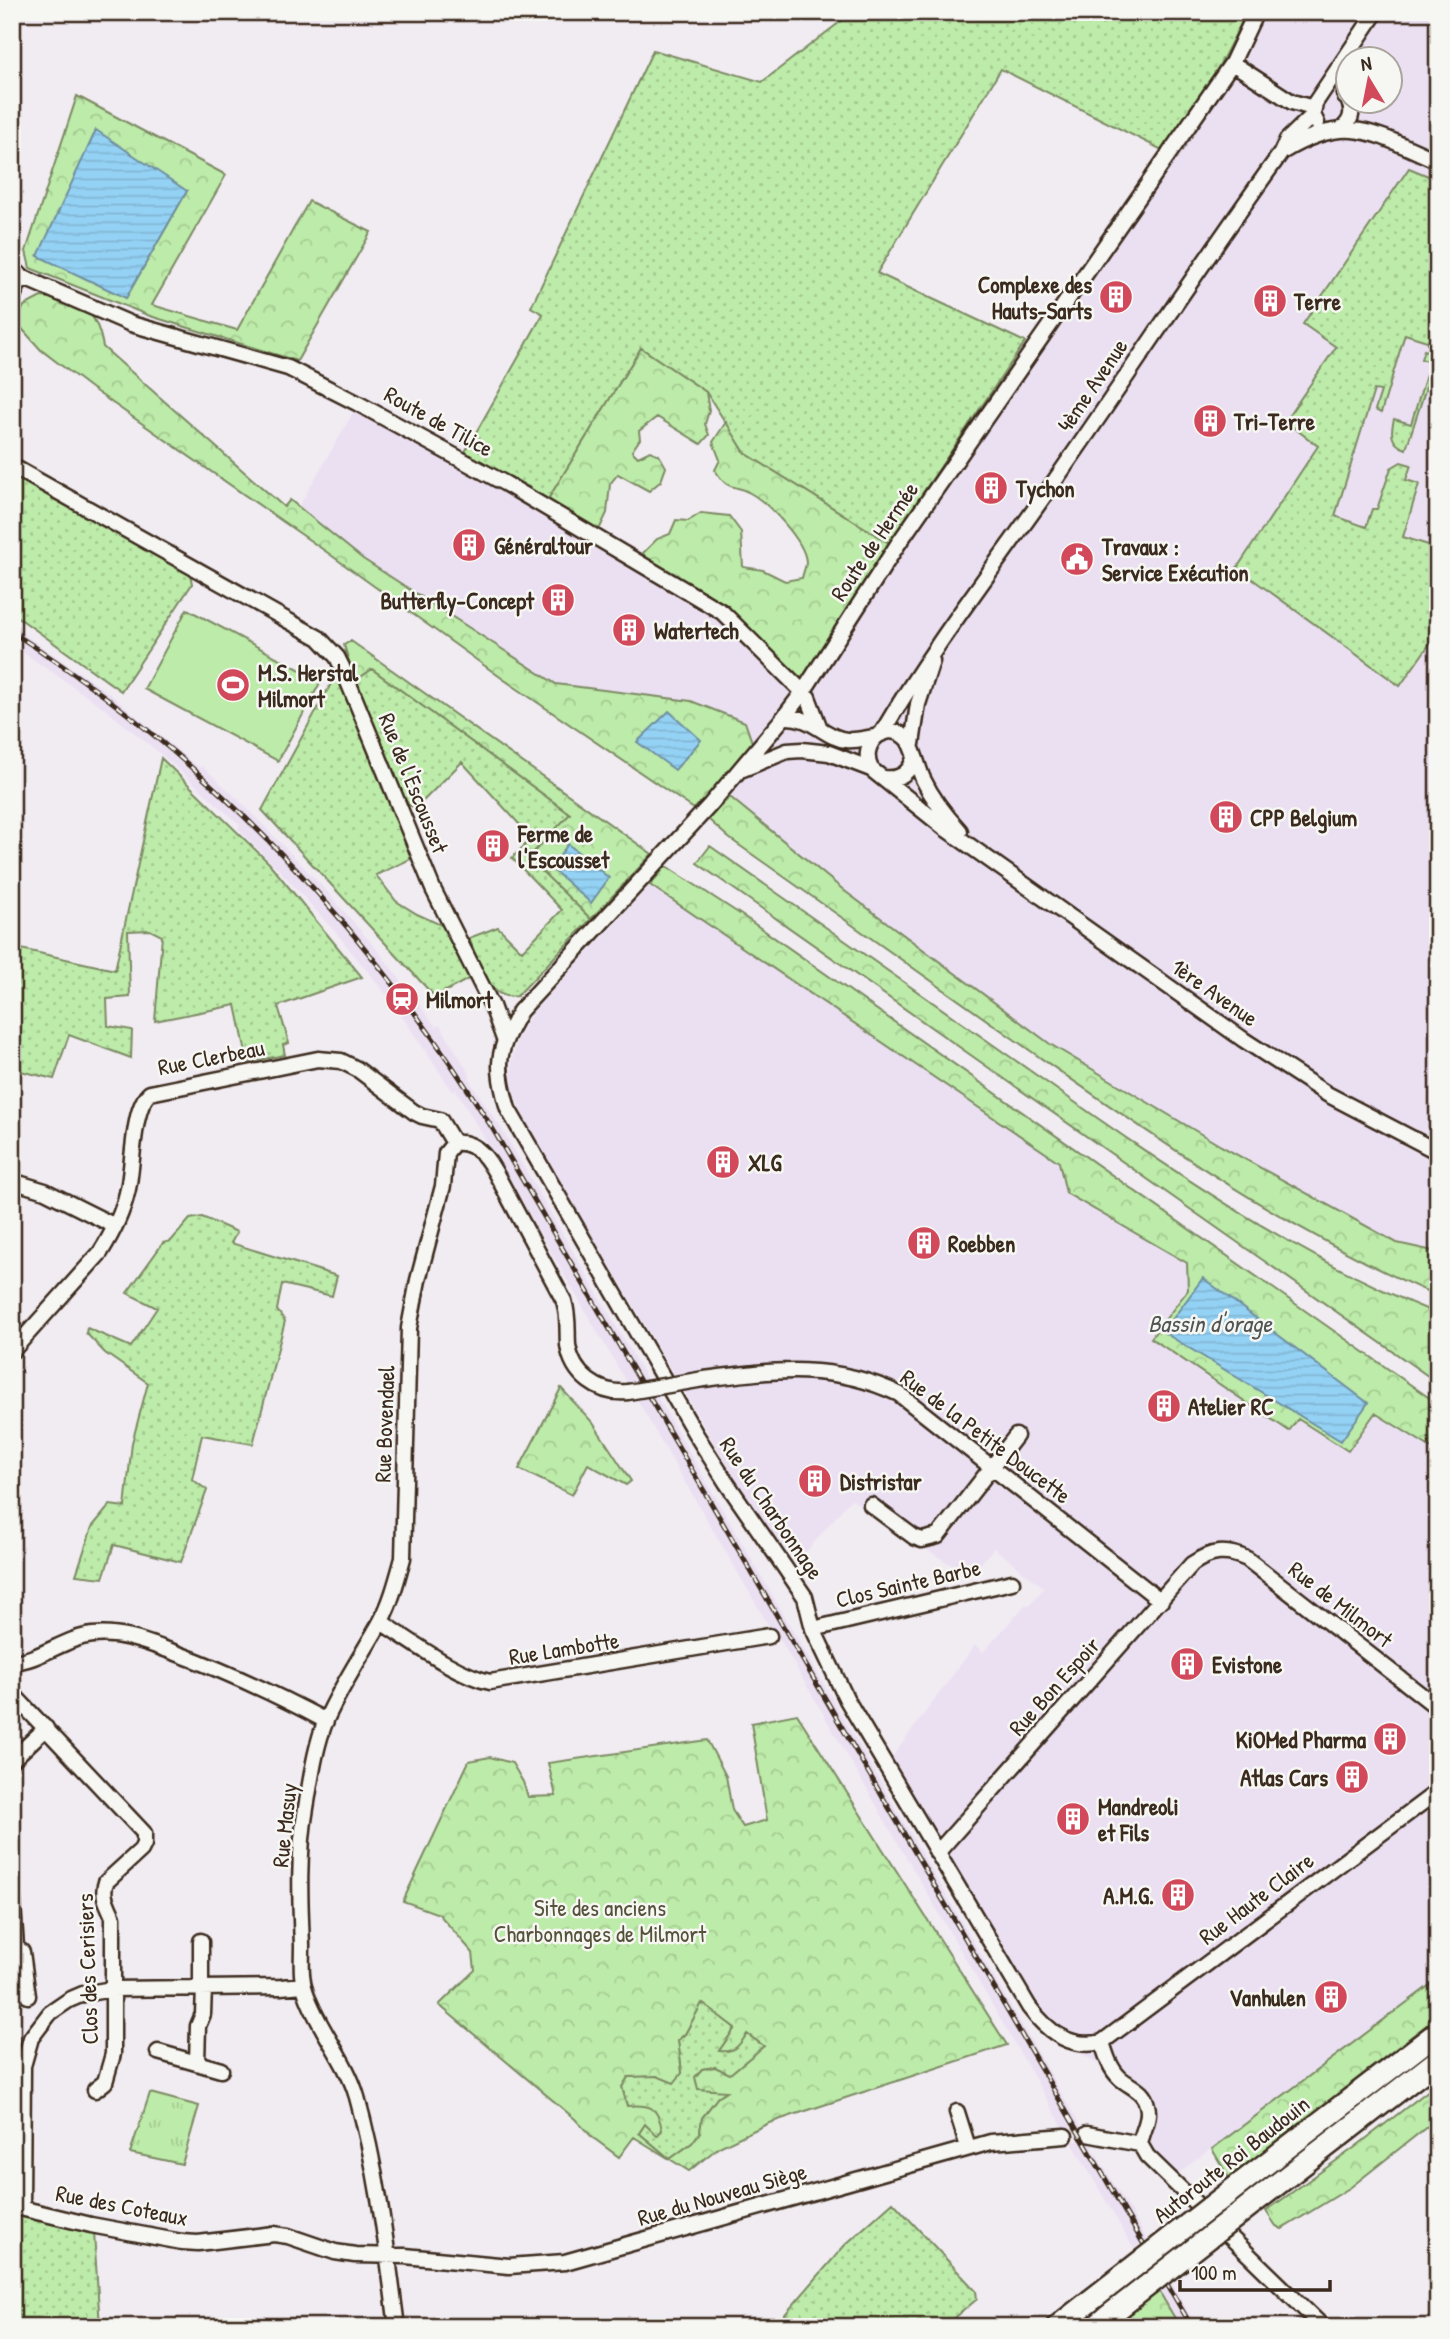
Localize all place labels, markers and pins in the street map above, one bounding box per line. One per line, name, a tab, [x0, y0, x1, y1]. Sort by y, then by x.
place label: Complexe des Hauts-Sarts	[978, 269, 1092, 326]
building icon: Complexe des Hauts-Sarts	[1097, 278, 1135, 316]
building icon: Terre	[1251, 282, 1289, 320]
place label: Terre	[1293, 286, 1342, 317]
building icon: Tri-Terre	[1191, 402, 1229, 440]
place label: Tri-Terre	[1233, 406, 1316, 437]
building icon: Tychon	[972, 469, 1010, 507]
place label: Tychon	[1015, 473, 1075, 505]
building icon: Généraltour	[450, 526, 488, 564]
place label: Généraltour	[494, 530, 593, 561]
place label: Travaux : Service Exécution	[1101, 531, 1249, 588]
public building icon: Travaux : Service Exécution	[1058, 540, 1096, 578]
building icon: Butterfly-Concept	[539, 581, 577, 619]
place label: Butterfly-Concept	[380, 585, 535, 617]
building icon: Watertech	[610, 611, 648, 649]
place label: Watertech	[654, 615, 739, 646]
place label: M.S. Herstal Milmort	[258, 657, 359, 714]
sports icon: M.S. Herstal Milmort	[214, 666, 252, 704]
building icon: CPP Belgium	[1207, 798, 1245, 836]
place label: CPP Belgium	[1250, 802, 1358, 834]
place label: Ferme de l'Escousset	[517, 818, 610, 875]
building icon: Ferme de l'Escousset	[474, 827, 512, 865]
station icon: Milmort	[383, 980, 421, 1018]
place label: Milmort	[426, 984, 494, 1015]
building icon: XLG	[704, 1143, 742, 1181]
place label: XLG	[748, 1147, 782, 1178]
building icon: Roebben	[905, 1224, 943, 1262]
place label: Roebben	[948, 1228, 1015, 1259]
building icon: Atelier RC	[1145, 1387, 1183, 1425]
place label: Atelier RC	[1188, 1391, 1274, 1422]
building icon: Distristar	[796, 1462, 834, 1500]
place label: Distristar	[840, 1466, 922, 1497]
building icon: Evistone	[1168, 1645, 1206, 1683]
place label: Evistone	[1212, 1649, 1283, 1680]
building icon: KiOMed Pharma	[1371, 1720, 1409, 1758]
place label: KiOMed Pharma	[1236, 1724, 1366, 1755]
building icon: Atlas Cars	[1333, 1758, 1371, 1796]
place label: Atlas Cars	[1240, 1762, 1328, 1793]
place label: Mandreoli et Fils	[1098, 1791, 1179, 1848]
building icon: Mandreoli et Fils	[1054, 1800, 1092, 1838]
building icon: A.M.G.	[1159, 1876, 1197, 1914]
place label: A.M.G.	[1103, 1880, 1154, 1911]
building icon: Vanhulen	[1312, 1978, 1350, 2016]
place label: Vanhulen	[1229, 1982, 1306, 2013]

